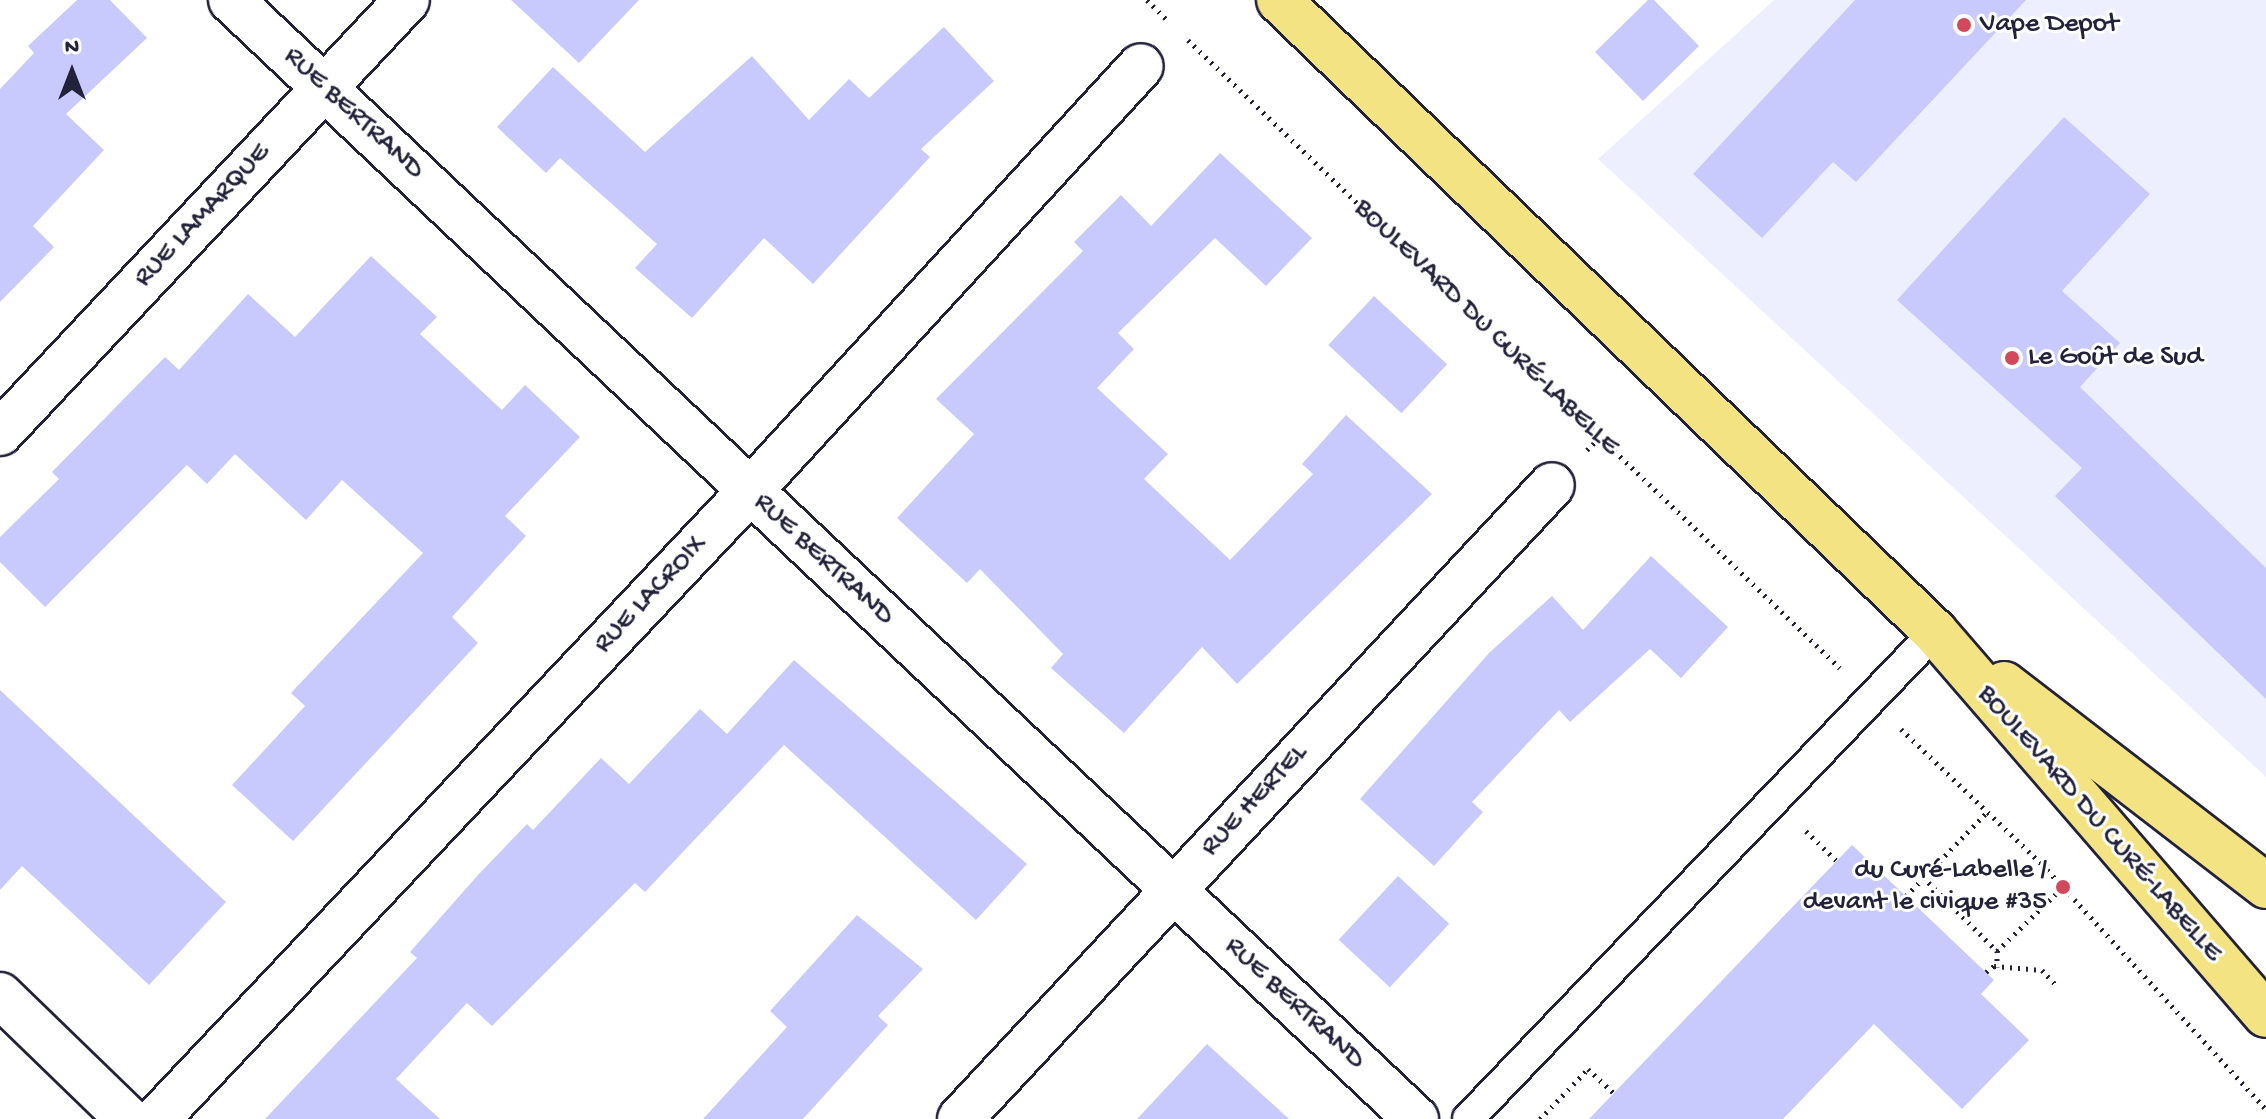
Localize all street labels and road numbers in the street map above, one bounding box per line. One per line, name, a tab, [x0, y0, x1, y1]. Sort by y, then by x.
street label: RUE BERTRAND	[276, 40, 430, 188]
street label: RUE LAMARQUE	[128, 137, 278, 295]
street label: BOULEVARD DU CURÉ-LABELLE	[1346, 192, 1626, 464]
street label: RUE BERTRAND	[746, 486, 900, 634]
street label: RUE LACROIX	[588, 529, 714, 661]
street label: BOULEVARD DU CURÉ-LABELLE	[1969, 678, 2229, 970]
street label: RUE HERTEL	[1194, 738, 1316, 864]
street label: RUE BERTRAND	[1217, 930, 1371, 1078]

